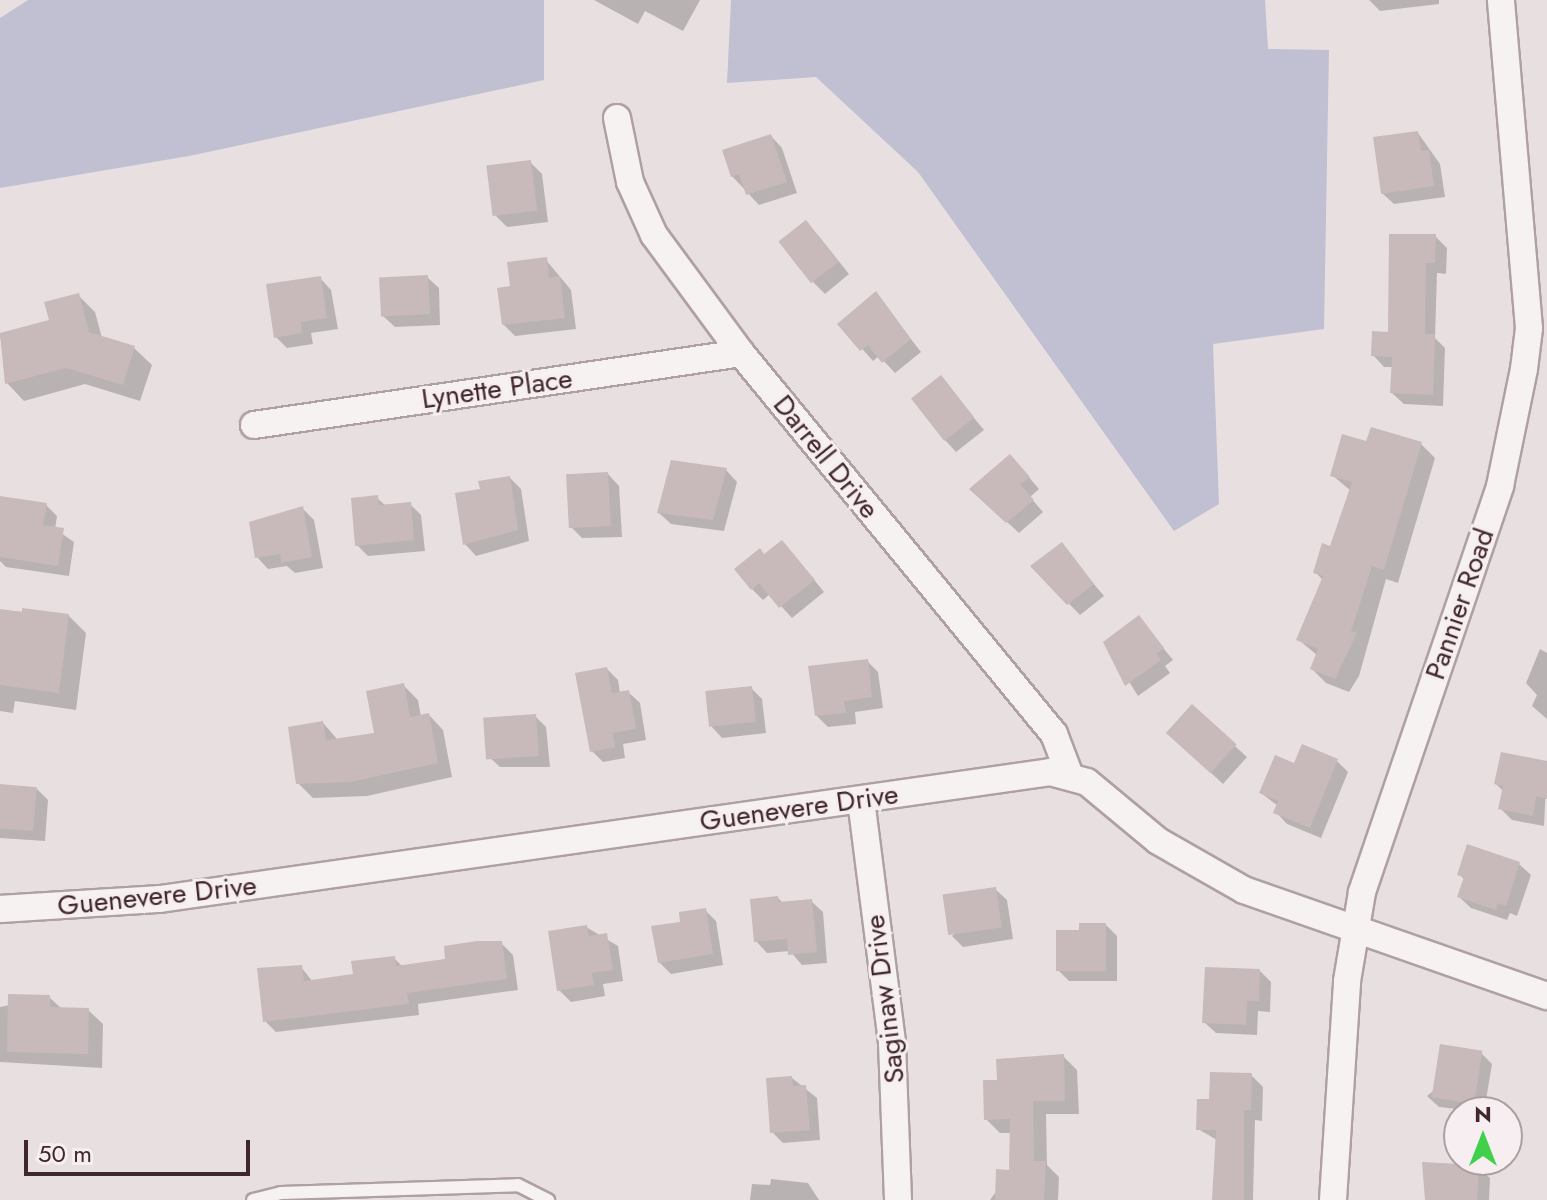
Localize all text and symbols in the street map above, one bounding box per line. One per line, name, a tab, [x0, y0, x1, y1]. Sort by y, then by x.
street label: Lynette Place	[419, 362, 575, 416]
street label: Darrell Drive	[766, 388, 886, 526]
street label: Pannier Road	[1418, 524, 1502, 684]
street label: Guenevere Drive	[698, 777, 900, 839]
street label: Guenevere Drive	[56, 869, 258, 923]
street label: Saginaw Drive	[858, 913, 912, 1085]
north arrow	[1443, 1096, 1523, 1176]
text: N	[1474, 1098, 1492, 1130]
scale bar	[28, 1124, 254, 1174]
text: 50 m	[38, 1136, 92, 1171]

